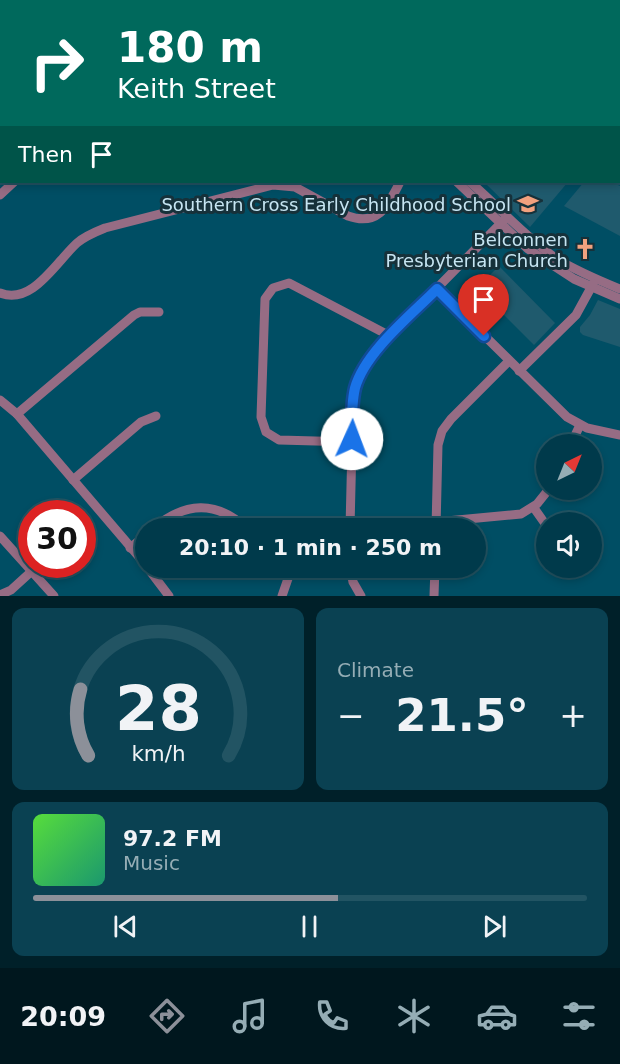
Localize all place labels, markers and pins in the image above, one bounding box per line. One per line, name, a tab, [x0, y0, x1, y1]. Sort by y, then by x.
school or university icon: Southern Cross Early Childhood School	[516, 192, 540, 216]
place label: Southern Cross Early Childhood School	[161, 194, 511, 215]
place label: Belconnen Presbyterian Church	[386, 229, 568, 271]
church icon: Belconnen Presbyterian Church	[573, 237, 597, 261]
pin	[458, 274, 509, 336]

